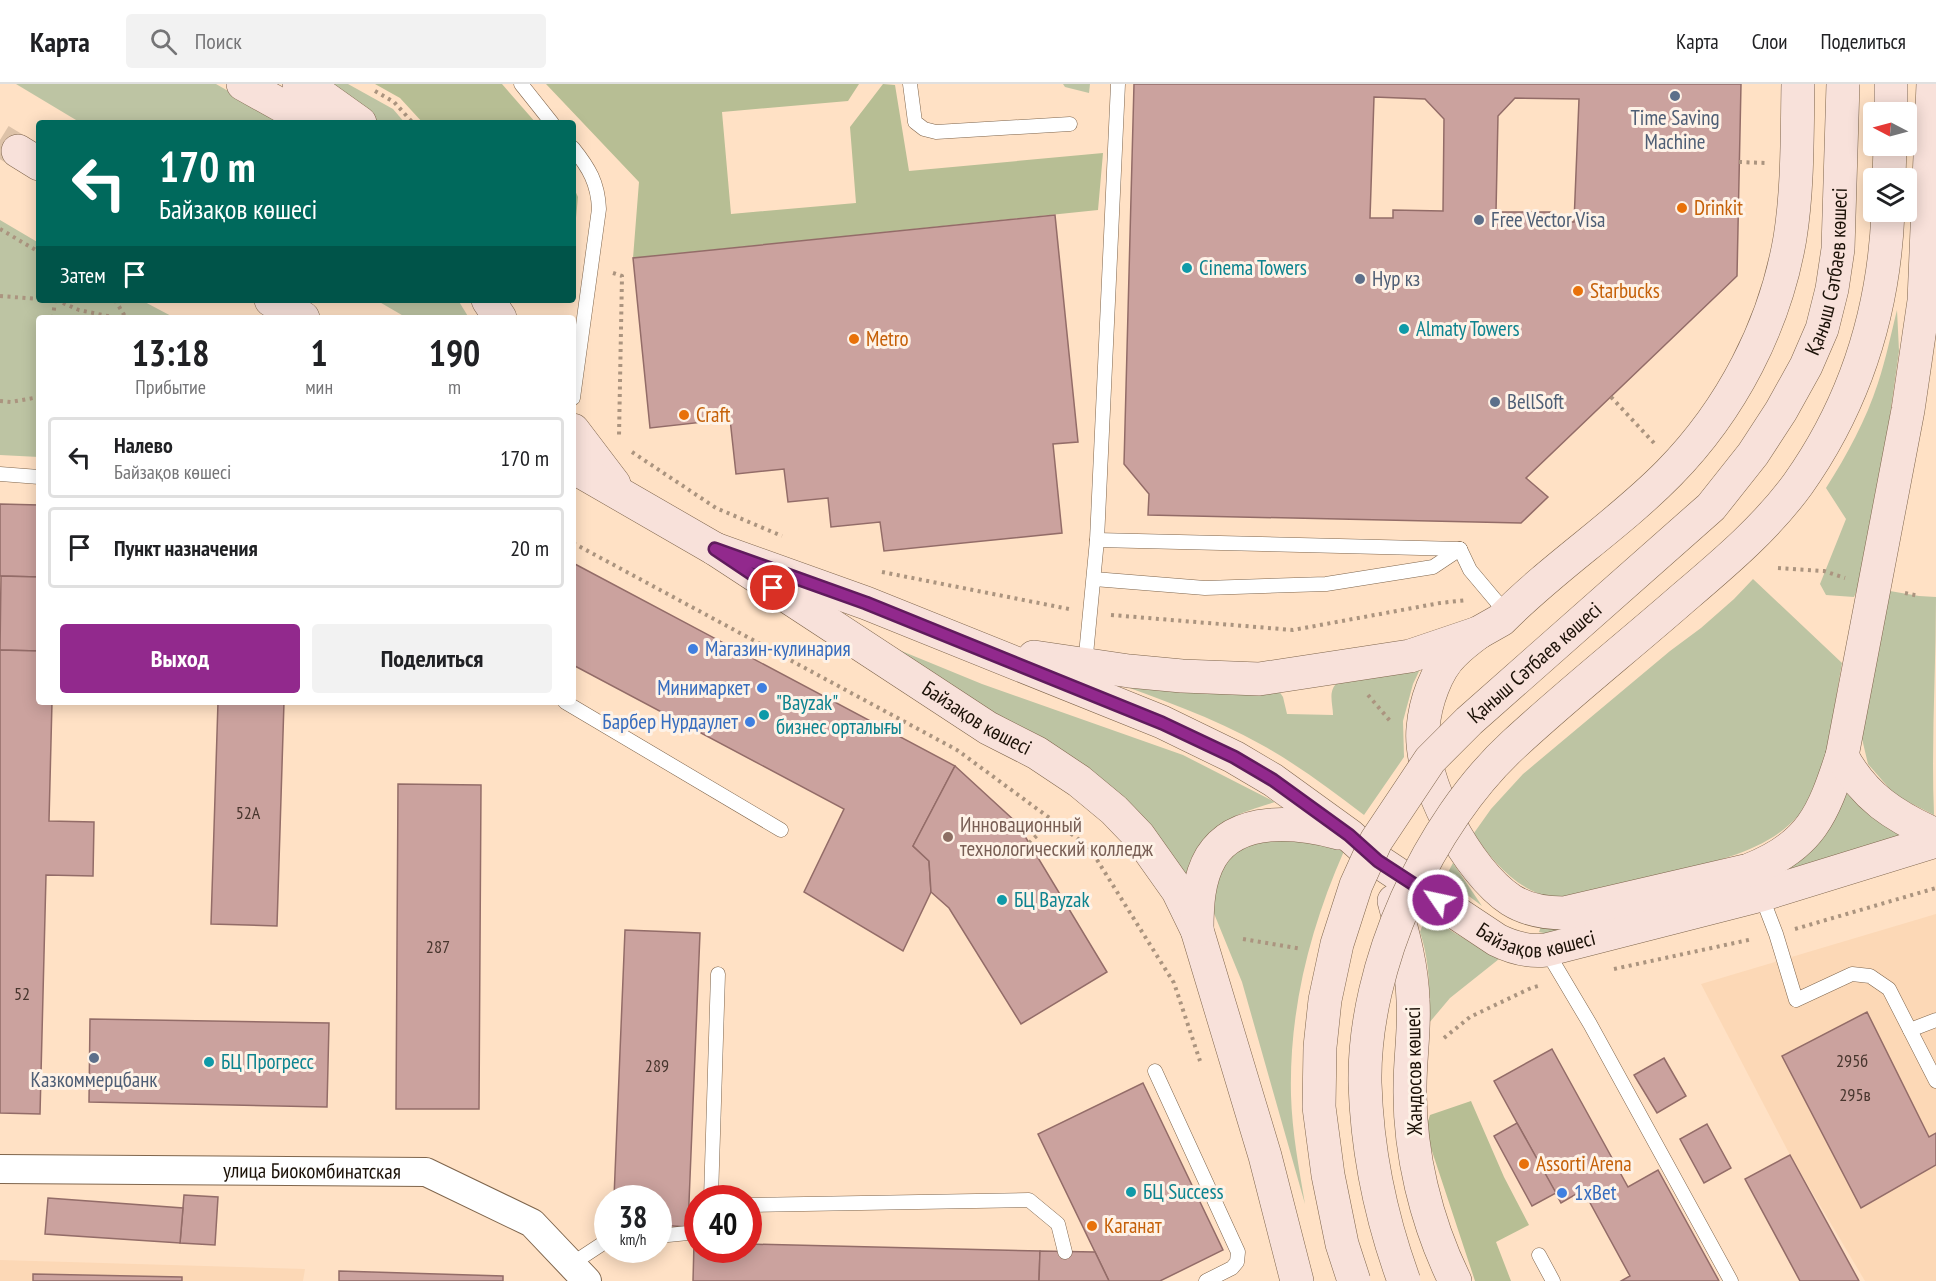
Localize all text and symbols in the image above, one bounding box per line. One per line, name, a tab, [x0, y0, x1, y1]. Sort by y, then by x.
search box	[126, 14, 546, 68]
text: Карта	[30, 23, 90, 60]
icon: search	[147, 25, 180, 58]
text: Поиск	[195, 27, 242, 55]
text: Карта	[1676, 28, 1719, 55]
text: Слои	[1752, 28, 1787, 55]
text: Поделиться	[1820, 28, 1906, 55]
marker: Time Saving Machine	[1668, 89, 1682, 103]
north arrow	[1863, 102, 1917, 156]
map controls	[1863, 102, 1917, 222]
place label: Time Saving Machine	[1630, 104, 1720, 155]
text: 170 m	[159, 139, 256, 194]
icon: left	[60, 144, 138, 222]
button: layers	[1863, 168, 1917, 222]
street label: Қаныш Сәтбаев көшесі	[1798, 187, 1853, 359]
text: Байзақов көшесі	[159, 192, 317, 226]
place label: Drinkit	[1694, 194, 1743, 221]
marker: Drinkit	[1675, 201, 1689, 215]
place label: Free Vector Visa	[1491, 206, 1605, 233]
marker: Free Vector Visa	[1472, 213, 1486, 227]
place label: Cinema Towers	[1199, 254, 1307, 281]
icon: arrive	[118, 258, 151, 291]
text: Затем	[60, 261, 106, 289]
marker: Cinema Towers	[1180, 261, 1194, 275]
place label: Нур кз	[1372, 265, 1420, 292]
marker: Нур кз	[1353, 272, 1367, 286]
place label: Starbucks	[1590, 277, 1660, 304]
marker: Starbucks	[1571, 284, 1585, 298]
place label: Almaty Towers	[1416, 315, 1520, 342]
marker: Almaty Towers	[1397, 322, 1411, 336]
place label: Metro	[866, 325, 909, 352]
text: 13:18	[132, 329, 210, 376]
text: 1	[311, 329, 328, 376]
text: 190	[429, 329, 480, 376]
marker: Metro	[847, 332, 861, 346]
text: Прибытие	[135, 374, 206, 400]
text: мин	[305, 374, 333, 400]
text: m	[448, 374, 461, 400]
place label: BellSoft	[1507, 388, 1564, 415]
marker: BellSoft	[1488, 395, 1502, 409]
place label: Craft	[696, 401, 731, 428]
marker: Craft	[677, 408, 691, 422]
text: Налево	[114, 431, 173, 459]
icon: left	[63, 441, 96, 474]
text: 170 m	[500, 444, 549, 472]
text: Байзақов көшесі	[114, 459, 231, 485]
icon: arrive	[63, 531, 96, 564]
text: Пункт назначения	[114, 534, 258, 562]
text: 20 m	[510, 534, 549, 562]
pin	[747, 562, 798, 613]
icon: arrive	[756, 571, 789, 604]
street label: Қаныш Сәтбаев көшесі	[1462, 596, 1607, 729]
button: Выход	[60, 624, 300, 693]
button: Поделиться	[312, 624, 552, 693]
place label: Магазин-кулинария	[705, 635, 851, 662]
marker: Магазин-кулинария	[686, 642, 700, 656]
place label: Минимаркет	[657, 674, 750, 701]
street label: Байзақов көшесі	[917, 675, 1036, 761]
marker: Минимаркет	[755, 681, 769, 695]
place label: "Bayzak" бизнес орталығы	[776, 689, 902, 740]
place label: Барбер Нурдаулет	[602, 708, 738, 735]
marker: "Bayzak" бизнес орталығы	[757, 708, 771, 722]
marker: Барбер Нурдаулет	[743, 715, 757, 729]
house number: 52А	[236, 801, 261, 824]
place label: Инновационный технологический колледж	[960, 811, 1154, 862]
marker: Инновационный технологический колледж	[941, 830, 955, 844]
position arrow	[1406, 868, 1470, 932]
place label: БЦ Bayzak	[1014, 886, 1090, 913]
marker: БЦ Bayzak	[995, 893, 1009, 907]
street label: Байзақов көшесі	[1471, 916, 1598, 964]
house number: 287	[426, 935, 450, 958]
house number: 52	[14, 982, 30, 1005]
street label: Жандосов көшесі	[1399, 1006, 1428, 1137]
place label: БЦ Прогресс	[221, 1048, 315, 1075]
house number: 295б	[1836, 1049, 1868, 1072]
marker: Казкоммерцбанк	[87, 1051, 101, 1065]
house number: 289	[645, 1054, 669, 1077]
marker: БЦ Прогресс	[202, 1055, 216, 1069]
place label: Казкоммерцбанк	[31, 1066, 157, 1093]
house number: 295в	[1839, 1083, 1871, 1106]
place label: Assorti Arena	[1536, 1150, 1632, 1177]
street label: улица Биокомбинатская	[223, 1157, 401, 1185]
marker: Assorti Arena	[1517, 1157, 1531, 1171]
place label: БЦ Success	[1143, 1178, 1224, 1205]
place label: 1xBet	[1574, 1179, 1617, 1206]
speed limit sign: 40	[684, 1185, 762, 1263]
marker: БЦ Success	[1124, 1185, 1138, 1199]
marker: 1xBet	[1555, 1186, 1569, 1200]
text: 38	[619, 1197, 647, 1236]
place label: Каганат	[1104, 1212, 1162, 1239]
marker: Каганат	[1085, 1219, 1099, 1233]
text: km/h	[620, 1230, 646, 1249]

